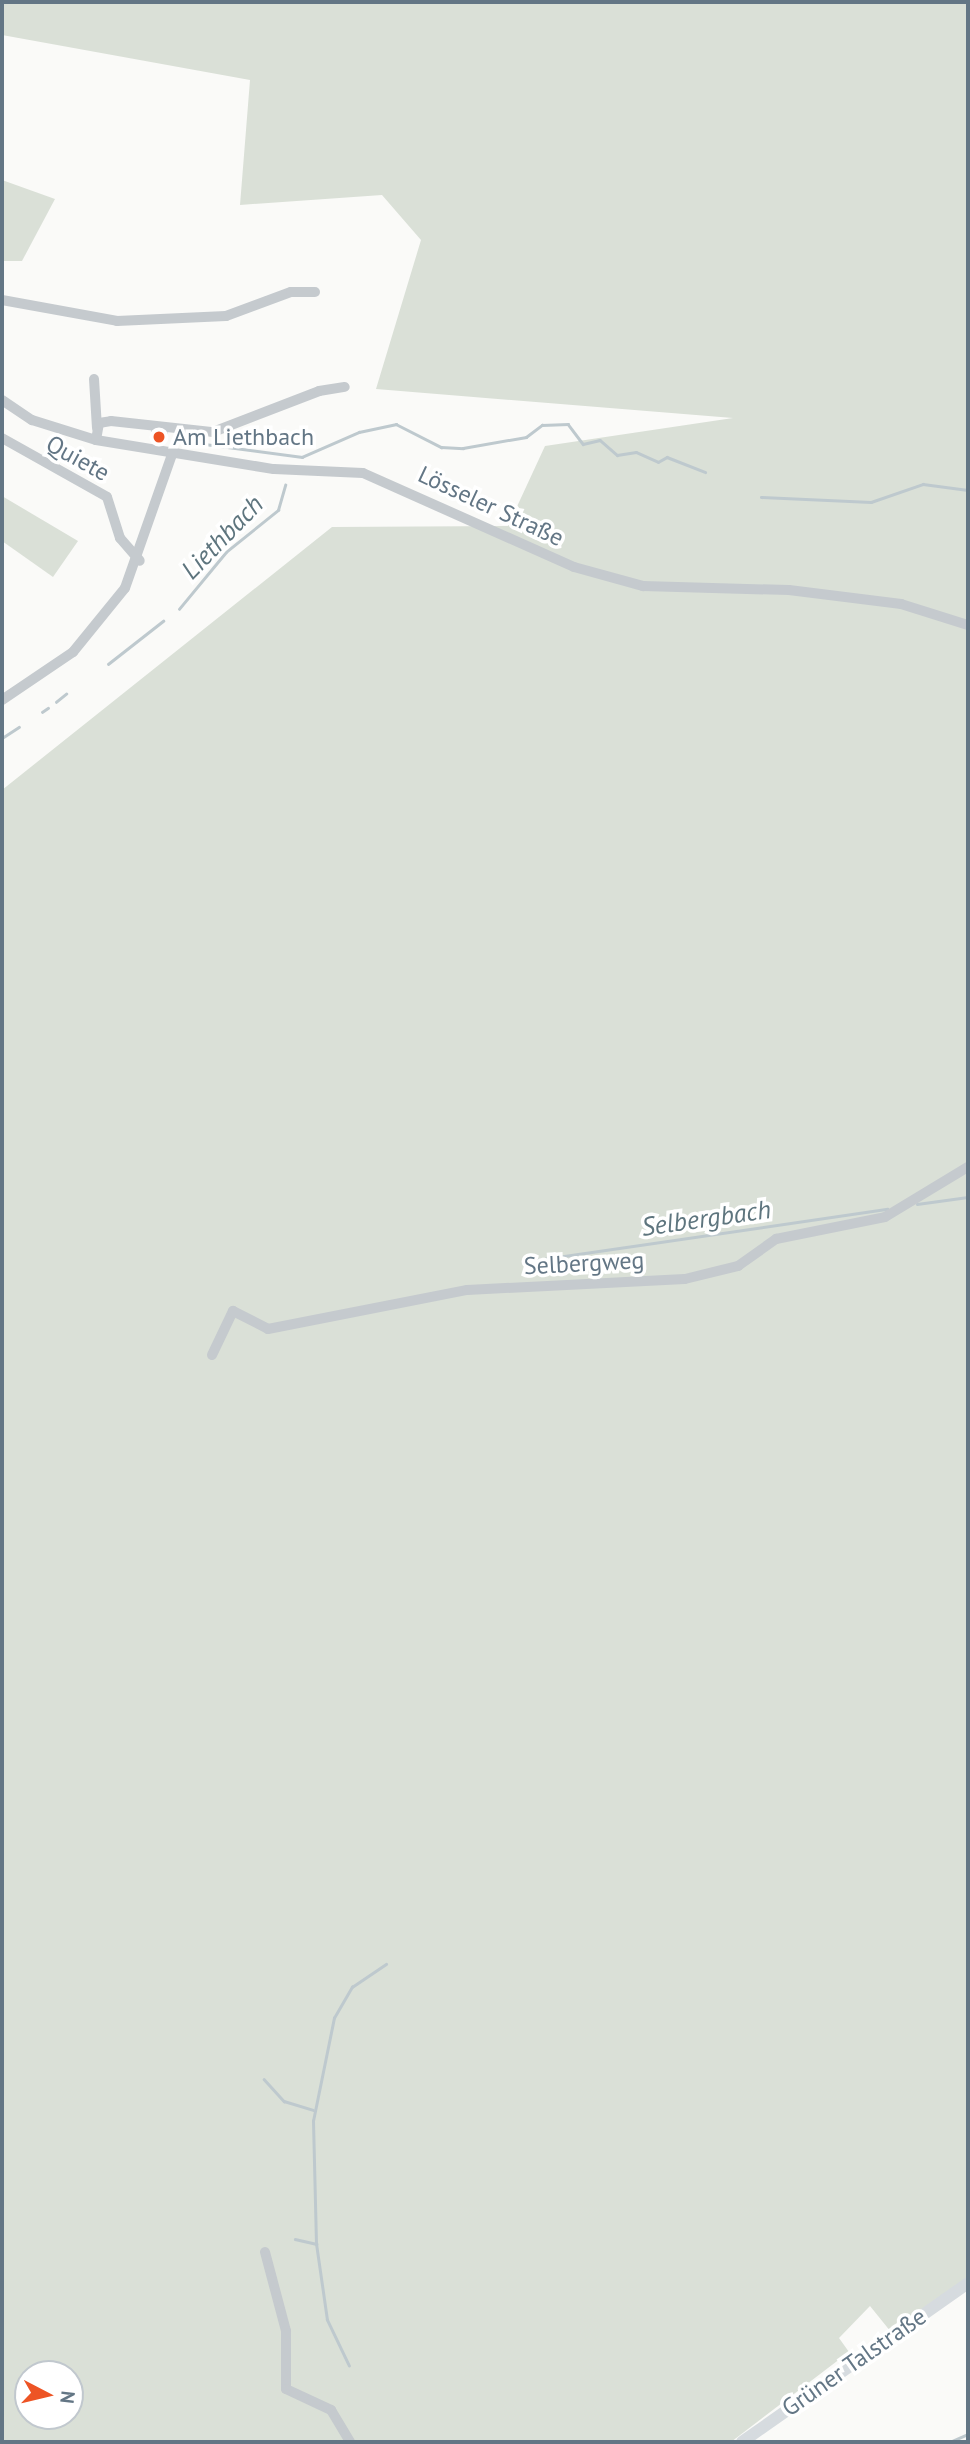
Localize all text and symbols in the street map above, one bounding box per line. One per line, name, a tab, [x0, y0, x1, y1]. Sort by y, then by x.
place label: Am Liethbach	[173, 423, 314, 451]
street label: Quiete	[41, 429, 115, 487]
marker: Am Liethbach	[151, 429, 167, 445]
street label: Lösseler Straße	[414, 460, 568, 552]
water label: Liethbach	[175, 489, 269, 585]
water label: Selbergbach	[639, 1193, 773, 1243]
street label: Selbergweg	[523, 1245, 645, 1281]
street label: Grüner Talstraße	[776, 2301, 932, 2423]
north arrow	[14, 2360, 84, 2430]
text: N	[55, 2390, 81, 2405]

